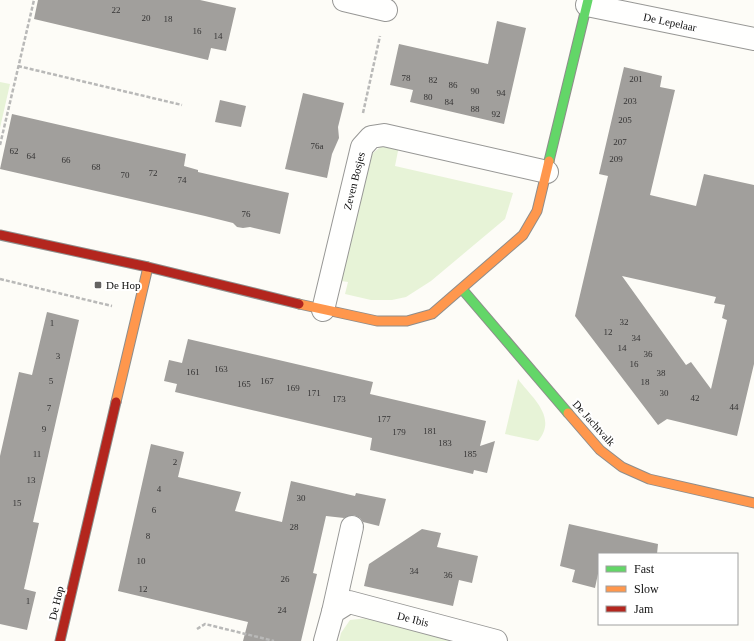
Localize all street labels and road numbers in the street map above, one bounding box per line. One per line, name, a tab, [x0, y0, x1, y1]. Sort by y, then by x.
street label: De Lepelaar	[642, 11, 698, 34]
street label: Zeven Bosjes	[341, 151, 367, 211]
street label: De Jachtvalk	[570, 398, 618, 449]
street label: De Hop	[46, 584, 66, 621]
street label: De Ibis	[396, 609, 430, 629]

